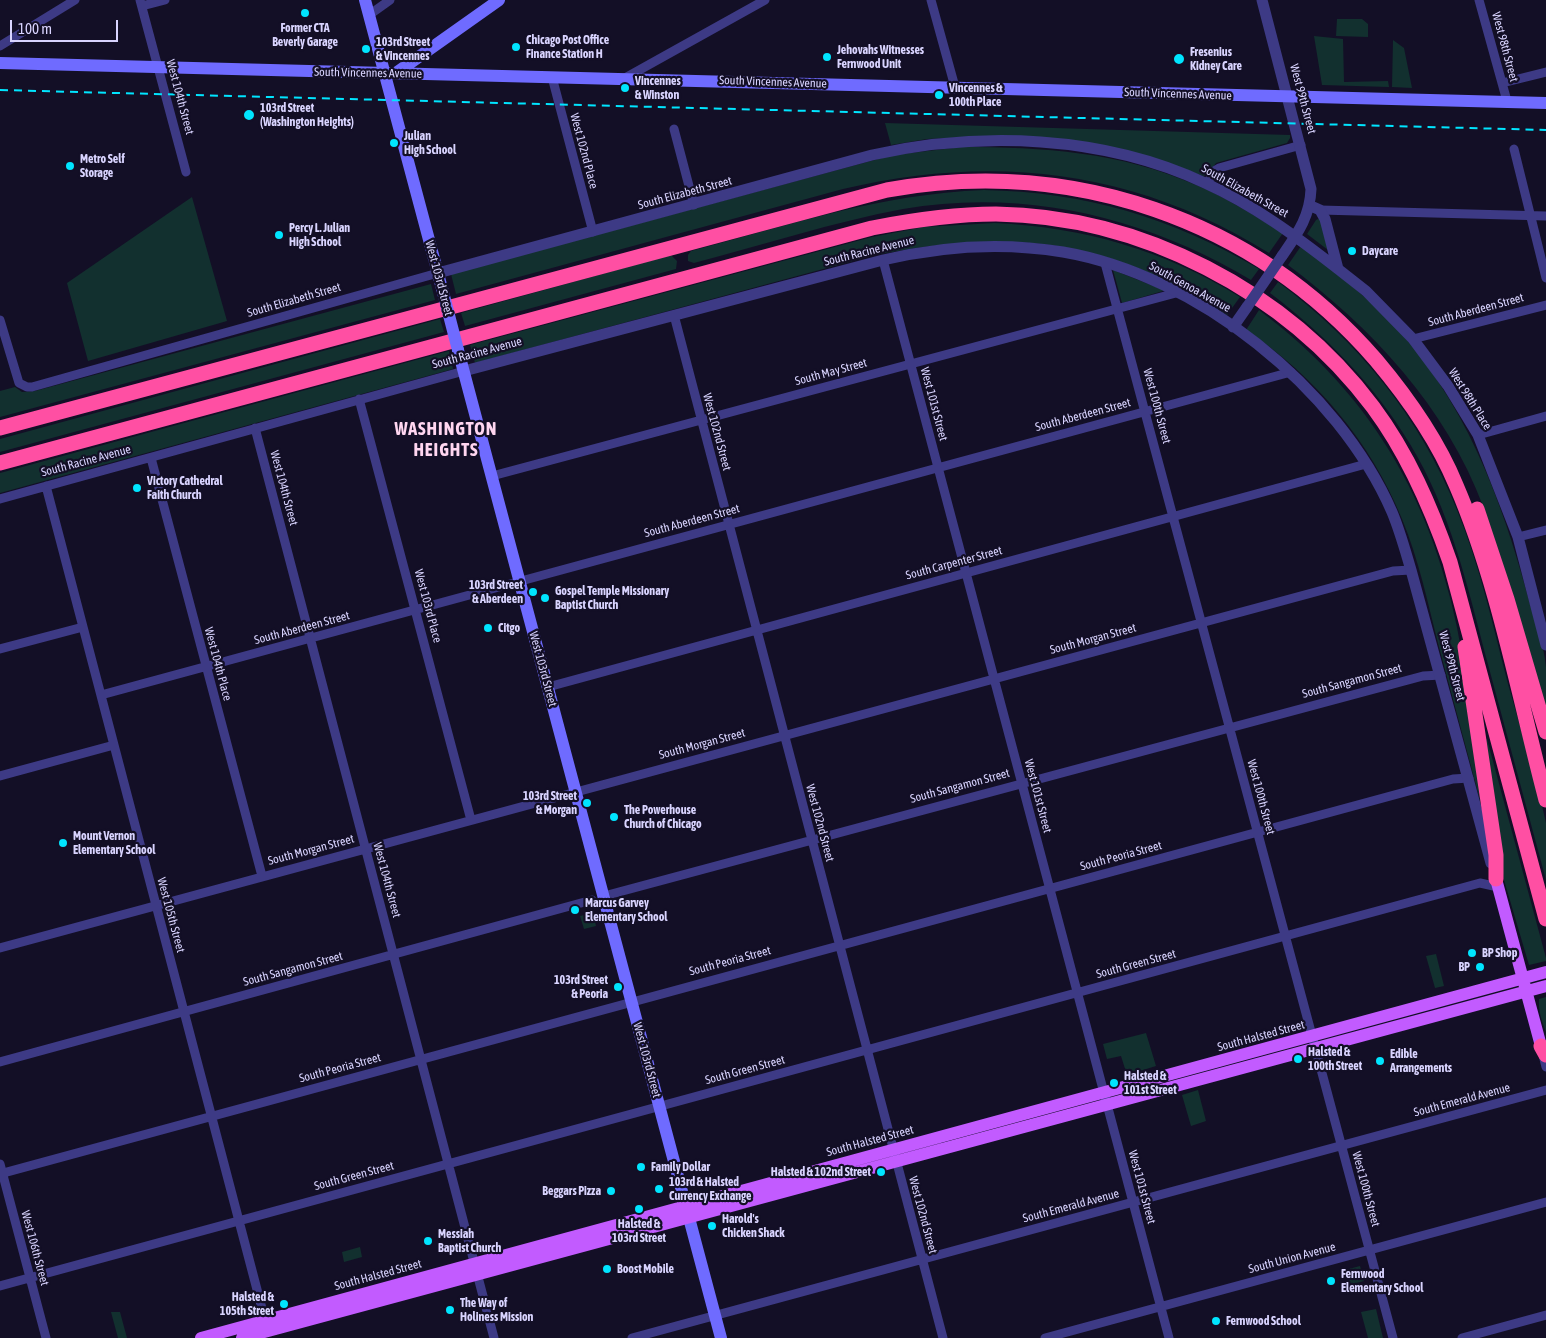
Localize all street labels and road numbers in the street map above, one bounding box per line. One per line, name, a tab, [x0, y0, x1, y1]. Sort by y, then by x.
street label: West 98th Street	[1489, 11, 1521, 83]
street label: West 104th Street	[163, 58, 197, 136]
street label: West 99th Street	[1287, 63, 1319, 135]
street label: South Vincennes Avenue	[314, 65, 422, 81]
street label: South Vincennes Avenue	[719, 73, 827, 91]
street label: South Vincennes Avenue	[1124, 85, 1232, 103]
street label: West 102nd Place	[567, 112, 601, 190]
street label: South Elizabeth Street	[1199, 161, 1291, 221]
street label: South Elizabeth Street	[636, 174, 734, 212]
street label: South Racine Avenue	[822, 233, 916, 269]
street label: West 103rd Street	[422, 239, 456, 317]
street label: South Genoa Avenue	[1147, 259, 1233, 315]
street label: South Elizabeth Street	[246, 280, 342, 320]
street label: South Aberdeen Street	[1427, 290, 1525, 330]
street label: South Racine Avenue	[431, 334, 523, 372]
street label: South May Street	[793, 355, 869, 389]
street label: West 101st Street	[917, 366, 951, 442]
street label: West 98th Place	[1445, 366, 1495, 432]
street label: West 100th Street	[1140, 367, 1174, 445]
street label: West 102nd Street	[700, 392, 734, 472]
street label: South Aberdeen Street	[1034, 395, 1132, 435]
street label: South Racine Avenue	[40, 442, 132, 480]
street label: West 104th Street	[267, 449, 301, 527]
street label: South Aberdeen Street	[643, 501, 741, 541]
street label: South Carpenter Street	[904, 543, 1004, 583]
street label: West 103rd Place	[411, 568, 445, 644]
street label: South Aberdeen Street	[253, 608, 351, 648]
street label: South Morgan Street	[1048, 621, 1138, 657]
street label: West 104th Place	[201, 626, 235, 702]
street label: West 103rd Street	[526, 630, 560, 708]
street label: West 99th Street	[1436, 630, 1468, 702]
street label: South Sangamon Street	[1301, 661, 1403, 701]
street label: South Morgan Street	[657, 726, 747, 762]
street label: West 101st Street	[1021, 758, 1055, 834]
street label: West 100th Street	[1244, 758, 1278, 836]
street label: South Sangamon Street	[909, 766, 1011, 806]
street label: West 102nd Street	[803, 783, 837, 863]
street label: South Morgan Street	[266, 832, 356, 868]
street label: South Peoria Street	[1079, 838, 1163, 874]
street label: West 104th Street	[370, 841, 404, 919]
street label: West 105th Street	[154, 876, 188, 954]
street label: South Peoria Street	[688, 943, 772, 979]
street label: South Green Street	[1095, 946, 1177, 982]
street label: South Sangamon Street	[242, 949, 344, 989]
street label: South Halsted Street	[1216, 1017, 1306, 1055]
street label: West 103rd Street	[630, 1021, 664, 1099]
street label: South Peoria Street	[298, 1050, 382, 1086]
street label: South Green Street	[704, 1052, 786, 1088]
street label: South Emerald Avenue	[1412, 1080, 1512, 1120]
street label: South Halsted Street	[825, 1122, 915, 1160]
street label: West 101st Street	[1125, 1149, 1159, 1225]
street label: West 100th Street	[1349, 1150, 1383, 1228]
street label: South Green Street	[313, 1158, 395, 1194]
street label: West 102nd Street	[906, 1175, 940, 1255]
street label: South Emerald Avenue	[1021, 1186, 1121, 1226]
street label: West 106th Street	[18, 1209, 52, 1287]
street label: South Union Avenue	[1247, 1239, 1337, 1277]
street label: South Halsted Street	[333, 1256, 423, 1294]

